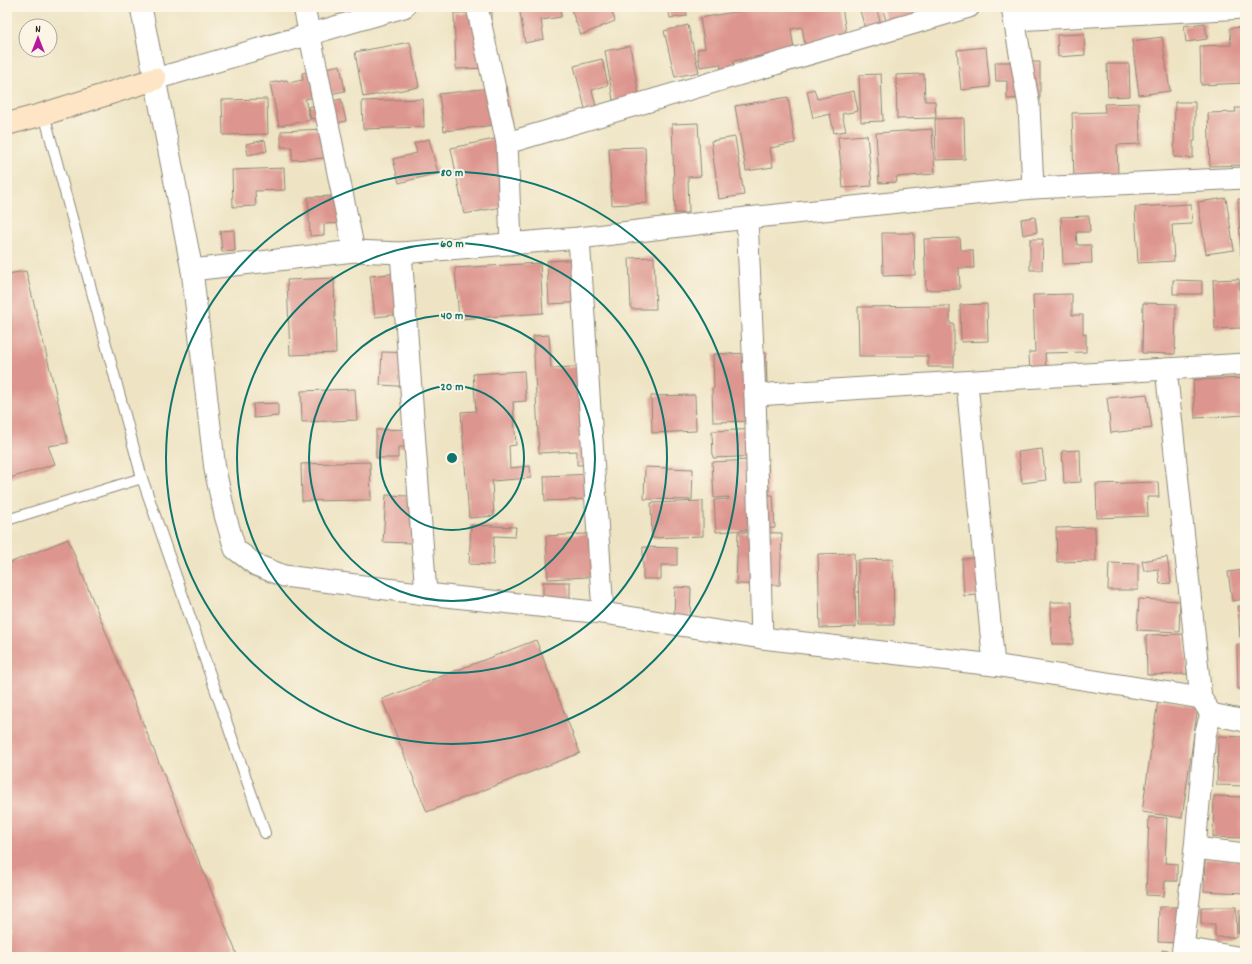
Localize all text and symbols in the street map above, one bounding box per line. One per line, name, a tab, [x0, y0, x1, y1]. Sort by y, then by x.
north arrow	[18, 18, 58, 58]
text: N	[35, 22, 41, 38]
text: 80 m	[441, 165, 463, 182]
text: 60 m	[440, 236, 464, 253]
text: 40 m	[441, 308, 463, 325]
text: 20 m	[441, 379, 463, 396]
centre of rings	[445, 451, 459, 465]

